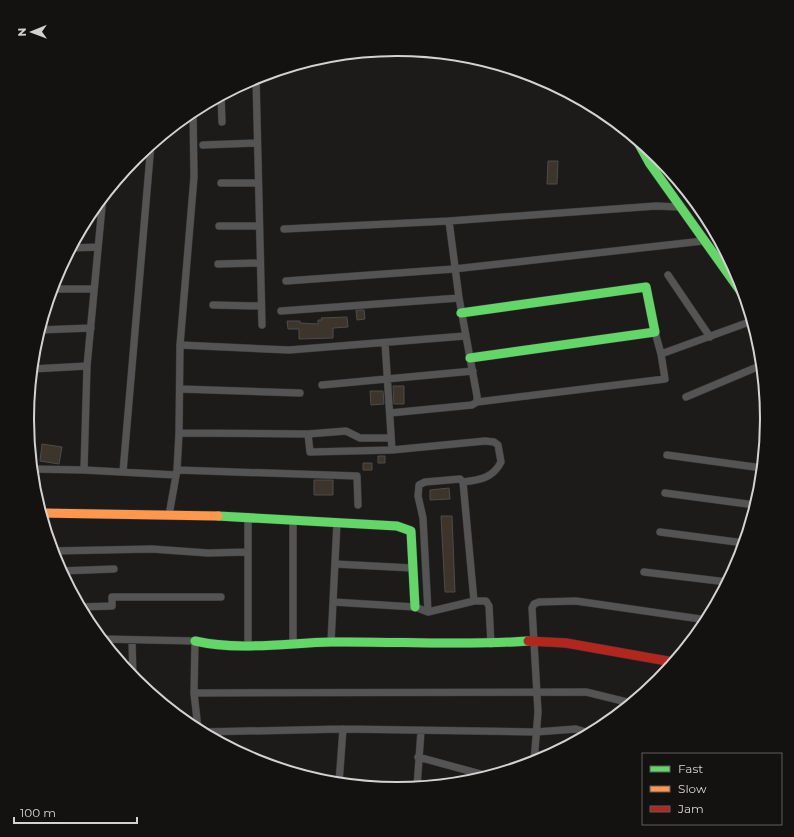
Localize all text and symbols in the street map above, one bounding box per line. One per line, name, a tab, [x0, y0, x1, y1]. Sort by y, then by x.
north arrow	[12, 12, 52, 52]
text: N	[15, 28, 29, 37]
legend	[642, 753, 782, 825]
text: Fast	[678, 761, 703, 776]
text: Slow	[678, 781, 707, 796]
scale bar	[14, 799, 137, 825]
text: Jam	[677, 801, 704, 816]
text: 100 m	[20, 805, 56, 820]

